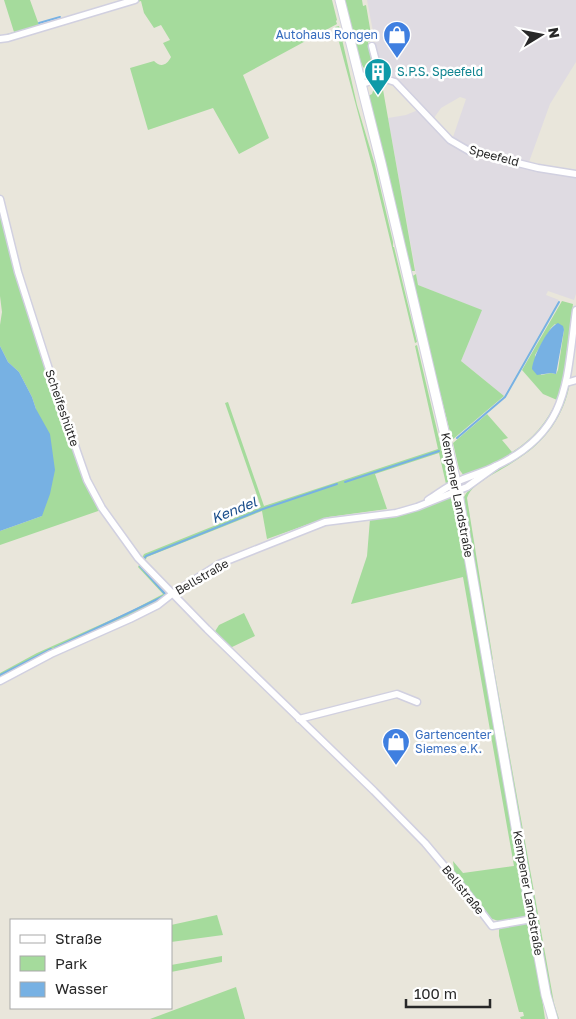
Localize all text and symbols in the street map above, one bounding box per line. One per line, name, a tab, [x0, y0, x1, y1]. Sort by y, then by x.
north arrow	[516, 10, 566, 60]
shop icon: Autohaus Rongen	[382, 20, 412, 59]
text: N	[545, 26, 564, 39]
place label: Autohaus Rongen	[276, 27, 378, 42]
building icon: S.P.S. Speefeld	[363, 57, 393, 96]
place label: S.P.S. Speefeld	[397, 64, 483, 79]
street label: Speefeld	[467, 142, 521, 169]
street label: Scheifeshütte	[42, 367, 83, 448]
street label: Kempener Landstraße	[438, 431, 477, 559]
water label: Kendel	[209, 493, 259, 526]
street label: Bellstraße	[172, 555, 231, 598]
shop icon: Gartencenter Siemes e.K.	[381, 727, 411, 766]
place label: Gartencenter Siemes e.K.	[415, 727, 492, 756]
street label: Kempener Landstraße	[510, 829, 547, 957]
street label: Bellstraße	[439, 862, 488, 917]
legend	[10, 919, 172, 1009]
text: Straße	[55, 929, 102, 947]
text: Park	[55, 954, 88, 972]
scale bar	[406, 976, 490, 1008]
text: Wasser	[55, 979, 108, 997]
text: 100 m	[414, 984, 457, 1002]

